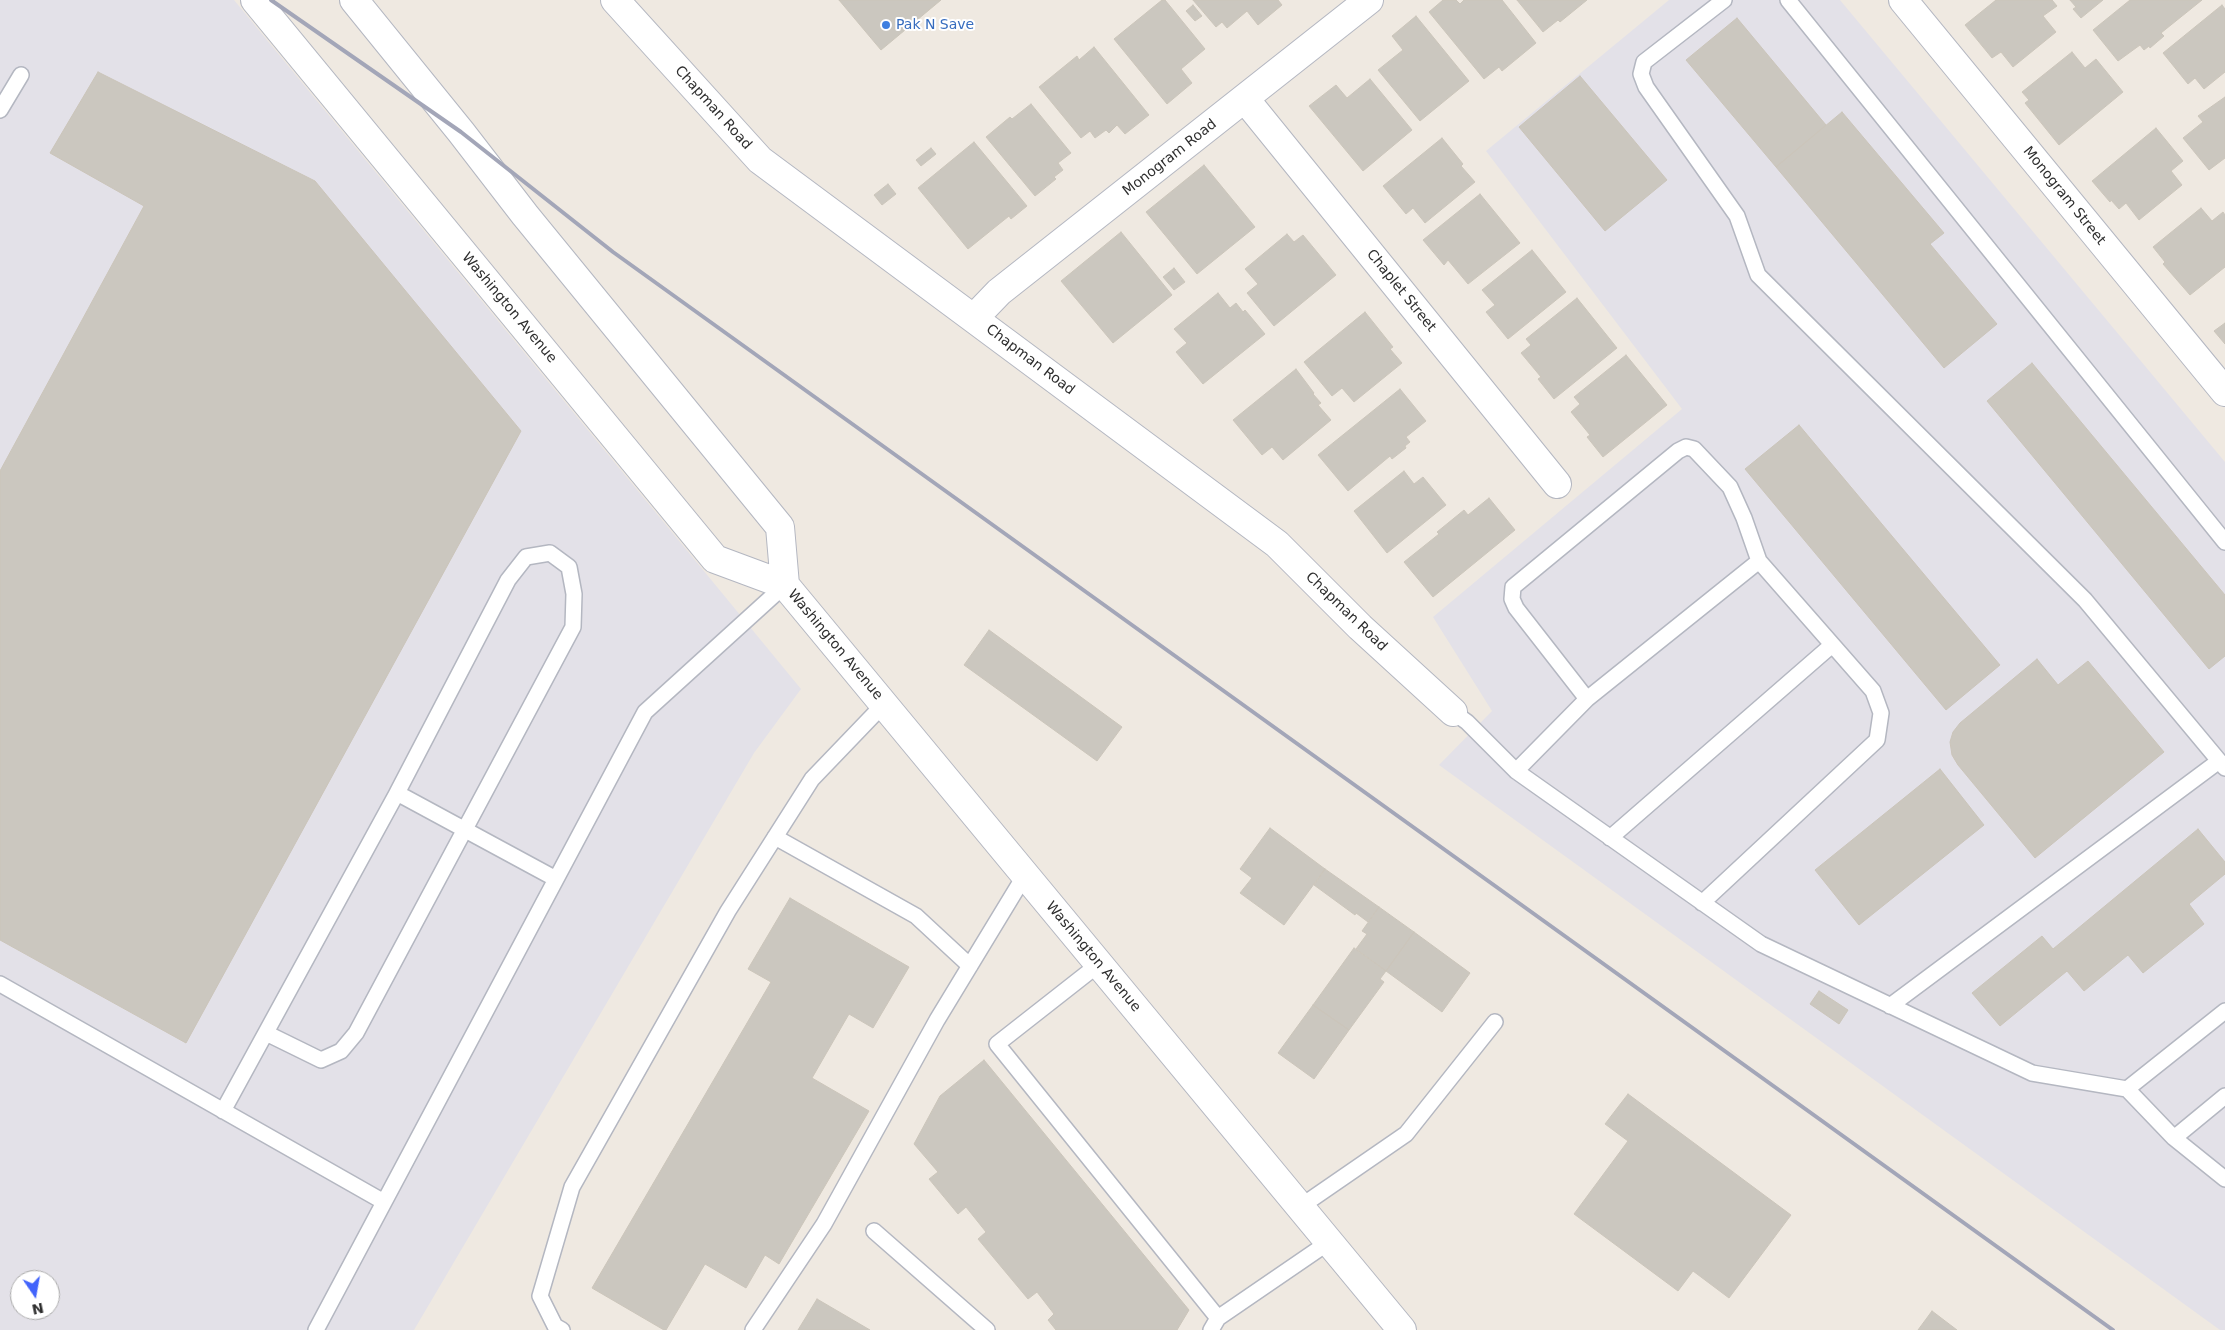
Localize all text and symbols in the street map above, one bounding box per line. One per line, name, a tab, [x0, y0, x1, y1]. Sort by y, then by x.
place label: Pak N Save	[896, 17, 974, 33]
marker: Pak N Save	[880, 19, 892, 31]
street label: Chapman Road	[671, 63, 755, 153]
street label: Monogram Road	[1120, 116, 1220, 200]
street label: Monogram Street	[2019, 143, 2109, 249]
street label: Chaplet Street	[1363, 246, 1439, 336]
street label: Washington Avenue	[458, 249, 560, 367]
street label: Chapman Road	[982, 321, 1078, 399]
street label: Chapman Road	[1302, 569, 1390, 655]
street label: Washington Avenue	[784, 586, 886, 704]
street label: Washington Avenue	[1042, 898, 1144, 1016]
north arrow	[10, 1270, 60, 1320]
text: N	[31, 1300, 45, 1318]

